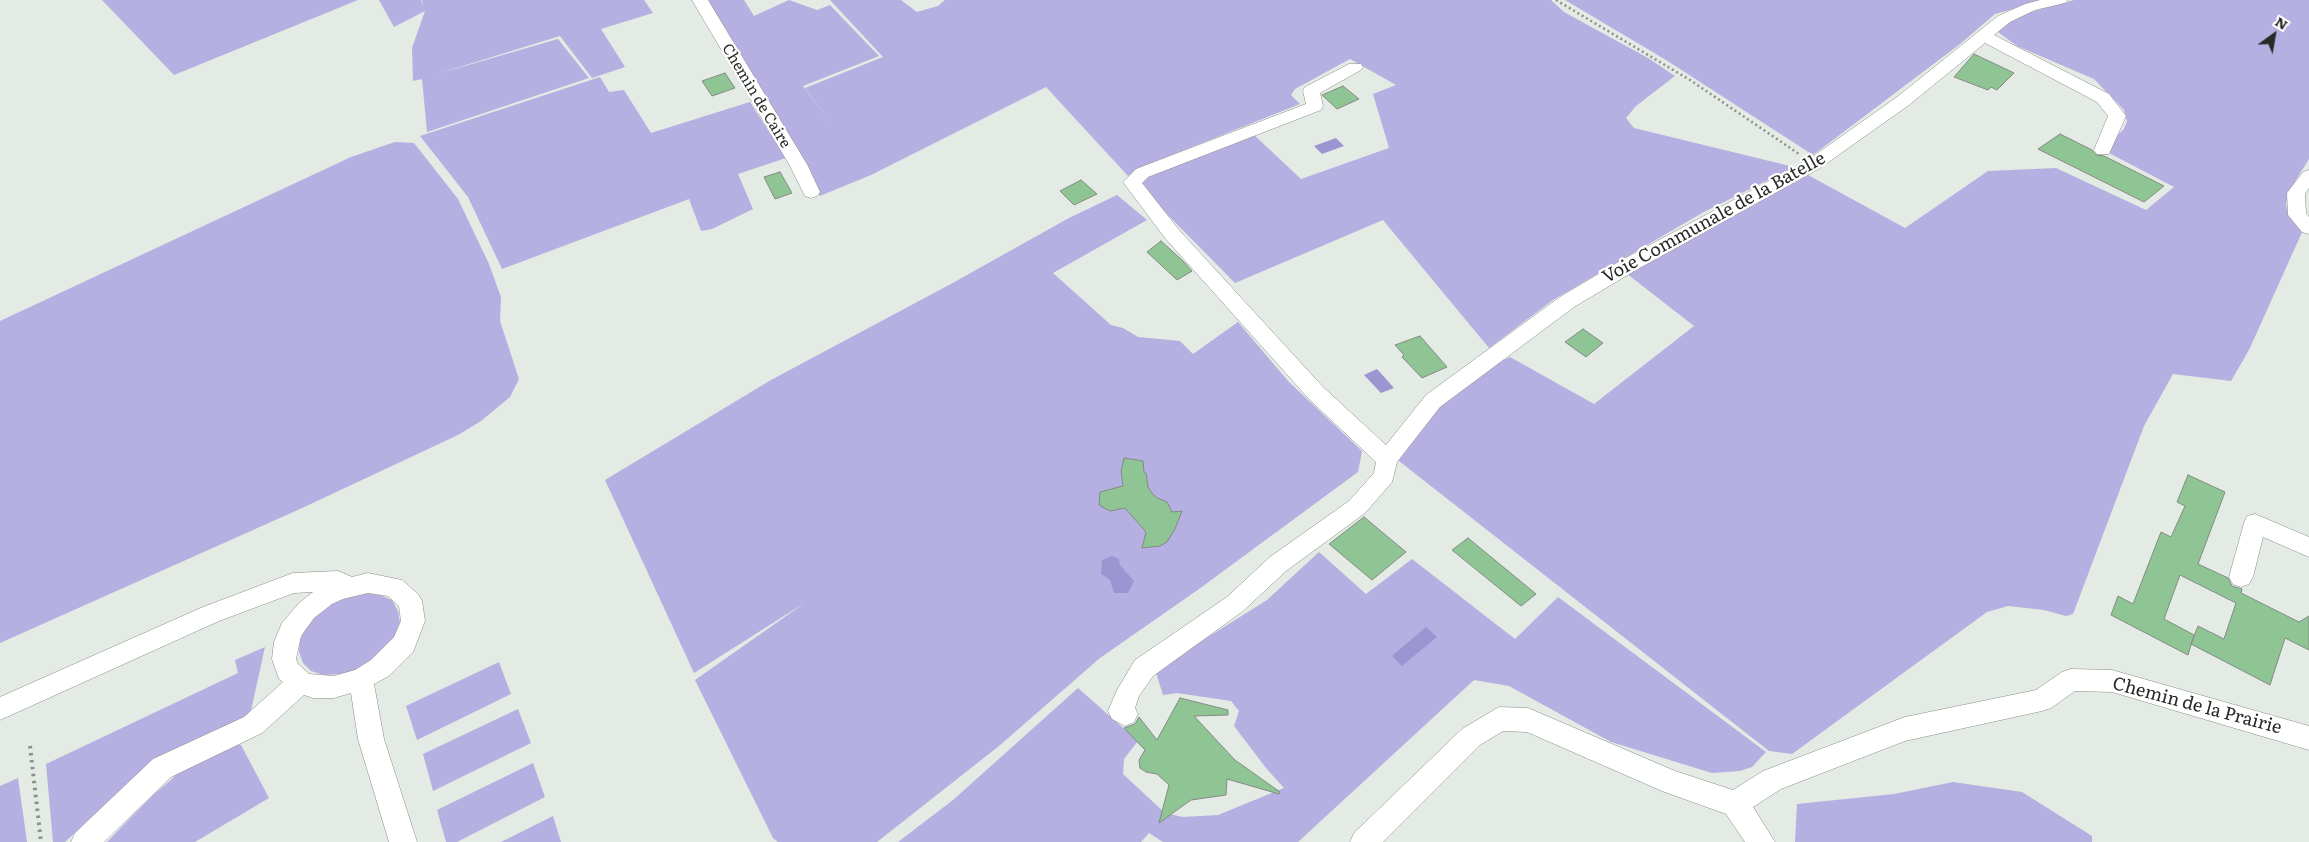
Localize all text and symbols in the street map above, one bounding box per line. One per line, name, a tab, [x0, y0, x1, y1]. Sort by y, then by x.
north arrow	[2249, 10, 2299, 60]
text: N	[2272, 11, 2292, 34]
street label: Chemin de Caire	[718, 41, 794, 151]
street label: Voie Communale de la Batelle	[1599, 148, 1829, 288]
street label: Chemin de la Prairie	[2110, 673, 2284, 739]

